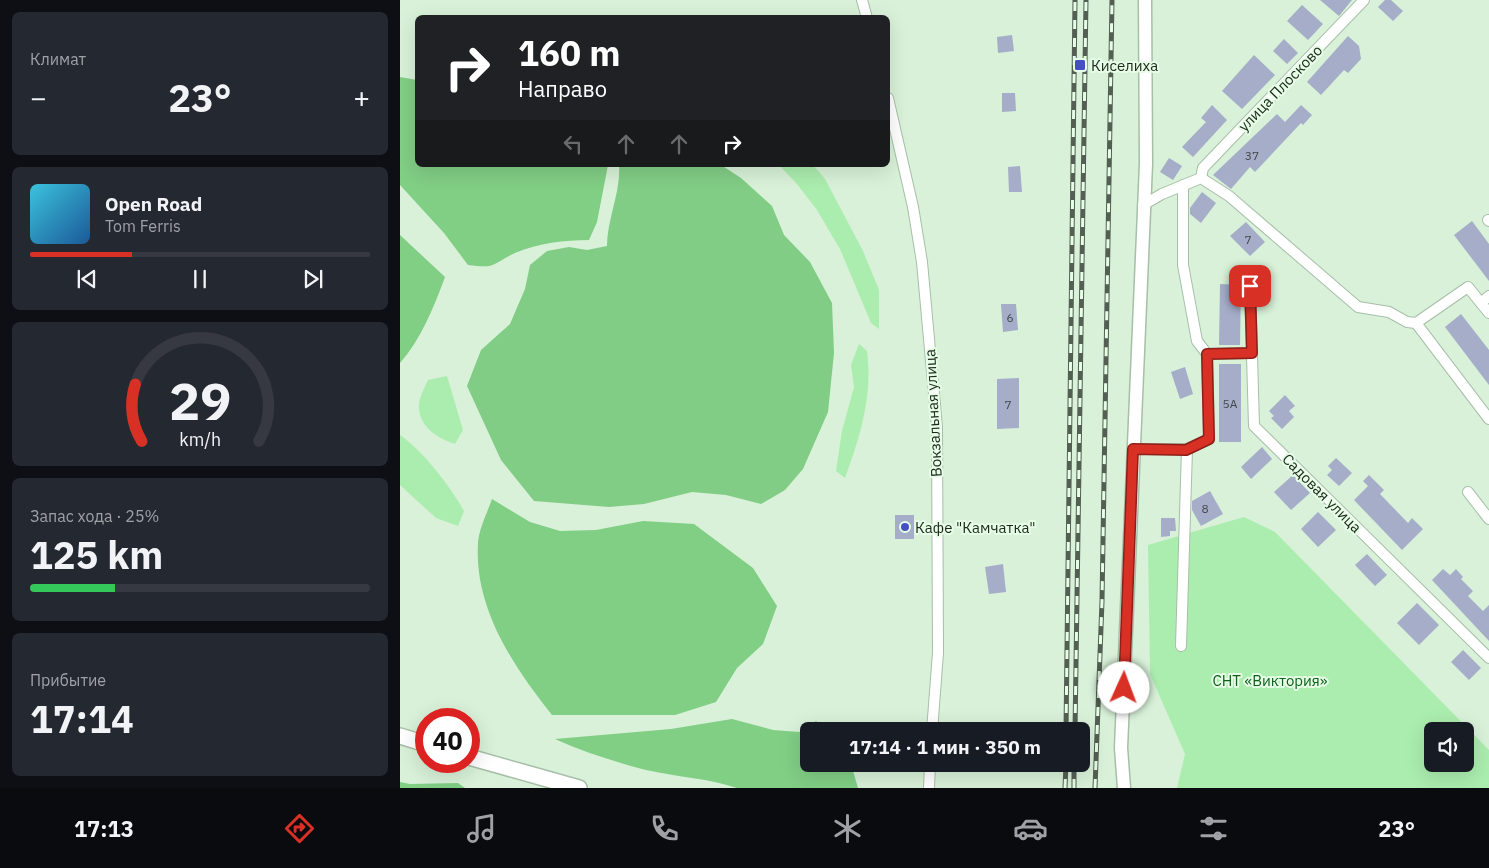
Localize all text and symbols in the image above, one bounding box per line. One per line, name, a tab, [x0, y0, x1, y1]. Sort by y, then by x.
text: 160 m	[518, 30, 621, 76]
icon: right	[435, 35, 500, 100]
street label: улица Плосково	[1234, 41, 1326, 135]
text: Климат	[30, 49, 86, 69]
place label: Киселиха	[1091, 56, 1158, 75]
marker: Киселиха	[1073, 58, 1087, 72]
text: 23°	[168, 73, 232, 122]
text: Направо	[518, 74, 607, 103]
text: −	[30, 79, 47, 116]
text: +	[353, 79, 370, 116]
icon: left	[559, 130, 587, 158]
icon: ahead	[612, 130, 640, 158]
icon: ahead	[665, 130, 693, 158]
icon: right	[718, 130, 746, 158]
house number: 37	[1245, 148, 1259, 163]
text: Open Road	[105, 192, 202, 216]
text: Tom Ferris	[105, 216, 181, 236]
house number: 7	[1244, 232, 1252, 247]
icon: previous	[73, 265, 101, 293]
icon: pause	[186, 265, 214, 293]
icon: next	[299, 265, 327, 293]
pin	[1229, 265, 1271, 307]
icon: arrive	[1236, 272, 1264, 300]
house number: 6	[1006, 310, 1014, 325]
street label: Вокзальная улица	[920, 349, 946, 477]
text: 29	[169, 367, 231, 434]
house number: 5А	[1223, 396, 1238, 411]
house number: 7	[1004, 397, 1012, 412]
text: km/h	[179, 428, 221, 451]
street label: Садовая улица	[1278, 449, 1366, 537]
house number: 8	[1201, 501, 1209, 516]
text: Запас хода · 25%	[30, 506, 159, 526]
place label: Кафе "Камчатка"	[915, 518, 1036, 537]
marker: Кафе "Камчатка"	[899, 521, 911, 533]
text: 125 km	[30, 530, 163, 579]
position arrow	[1097, 661, 1149, 713]
text: Прибытие	[30, 670, 106, 690]
park label: СНТ «Виктория»	[1212, 671, 1328, 690]
text: 17:14	[30, 694, 134, 743]
speed limit sign: 40	[415, 708, 480, 773]
map controls	[1424, 722, 1474, 772]
button: sound	[1424, 722, 1474, 772]
text: 17:14 · 1 мин · 350 m	[849, 735, 1041, 759]
icon: directions	[282, 811, 317, 846]
icon: music	[464, 811, 499, 846]
icon: phone	[647, 811, 682, 846]
icon: climate	[830, 811, 865, 846]
icon: car	[1013, 811, 1048, 846]
icon: filters	[1196, 811, 1231, 846]
text: 17:13	[74, 814, 134, 843]
text: 23°	[1378, 814, 1415, 843]

